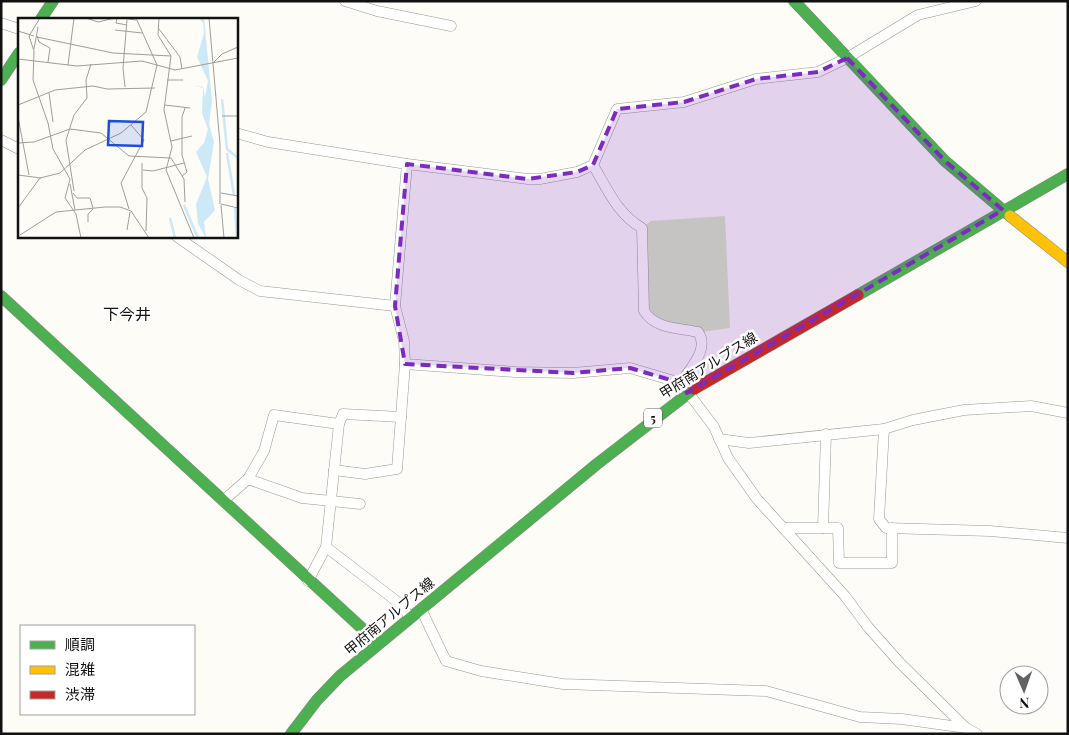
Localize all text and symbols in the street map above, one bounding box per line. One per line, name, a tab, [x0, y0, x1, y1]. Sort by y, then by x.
inset map	[18, 18, 238, 238]
district label: 下今井	[103, 303, 151, 324]
street label: 甲府南アルプス線	[656, 327, 760, 403]
road number: 5	[644, 408, 662, 428]
street label: 甲府南アルプス線	[340, 573, 438, 659]
legend	[20, 625, 195, 715]
text: 順調	[65, 634, 95, 654]
text: 混雑	[65, 659, 95, 679]
north arrow	[999, 665, 1049, 715]
text: 渋滞	[65, 684, 95, 704]
text: N	[1019, 694, 1030, 713]

